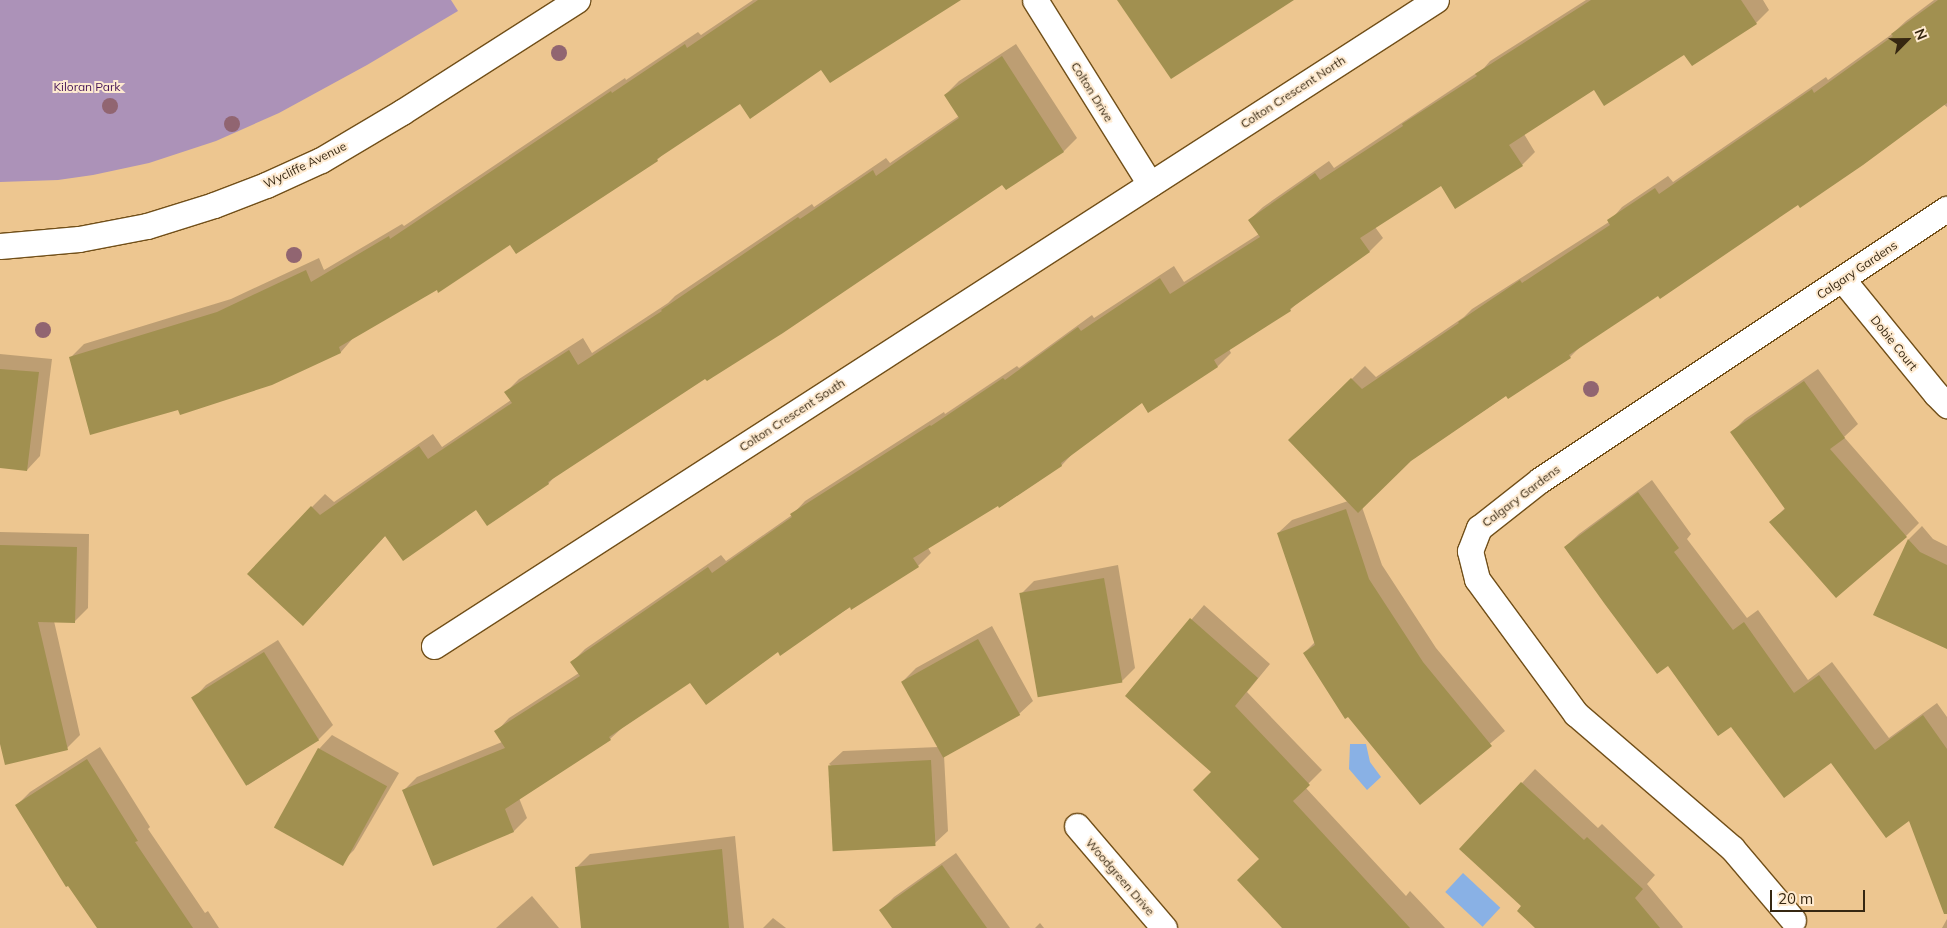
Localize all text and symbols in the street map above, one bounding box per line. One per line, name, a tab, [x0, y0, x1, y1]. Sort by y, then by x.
north arrow	[1882, 15, 1932, 65]
text: N	[1910, 26, 1931, 43]
street label: Colton Crescent North	[1238, 53, 1348, 131]
street label: Colton Drive	[1068, 60, 1116, 124]
park label: Kiloran Park	[53, 80, 121, 94]
street label: Wycliffe Avenue	[261, 139, 349, 191]
street label: Calgary Gardens	[1814, 238, 1900, 302]
street label: Dobie Court	[1868, 313, 1920, 373]
street label: Colton Crescent South	[737, 376, 847, 454]
street label: Calgary Gardens	[1479, 462, 1563, 530]
street label: Woodgreen Drive	[1083, 836, 1157, 918]
scale bar	[1772, 880, 1867, 912]
text: 20 m	[1778, 889, 1813, 908]

